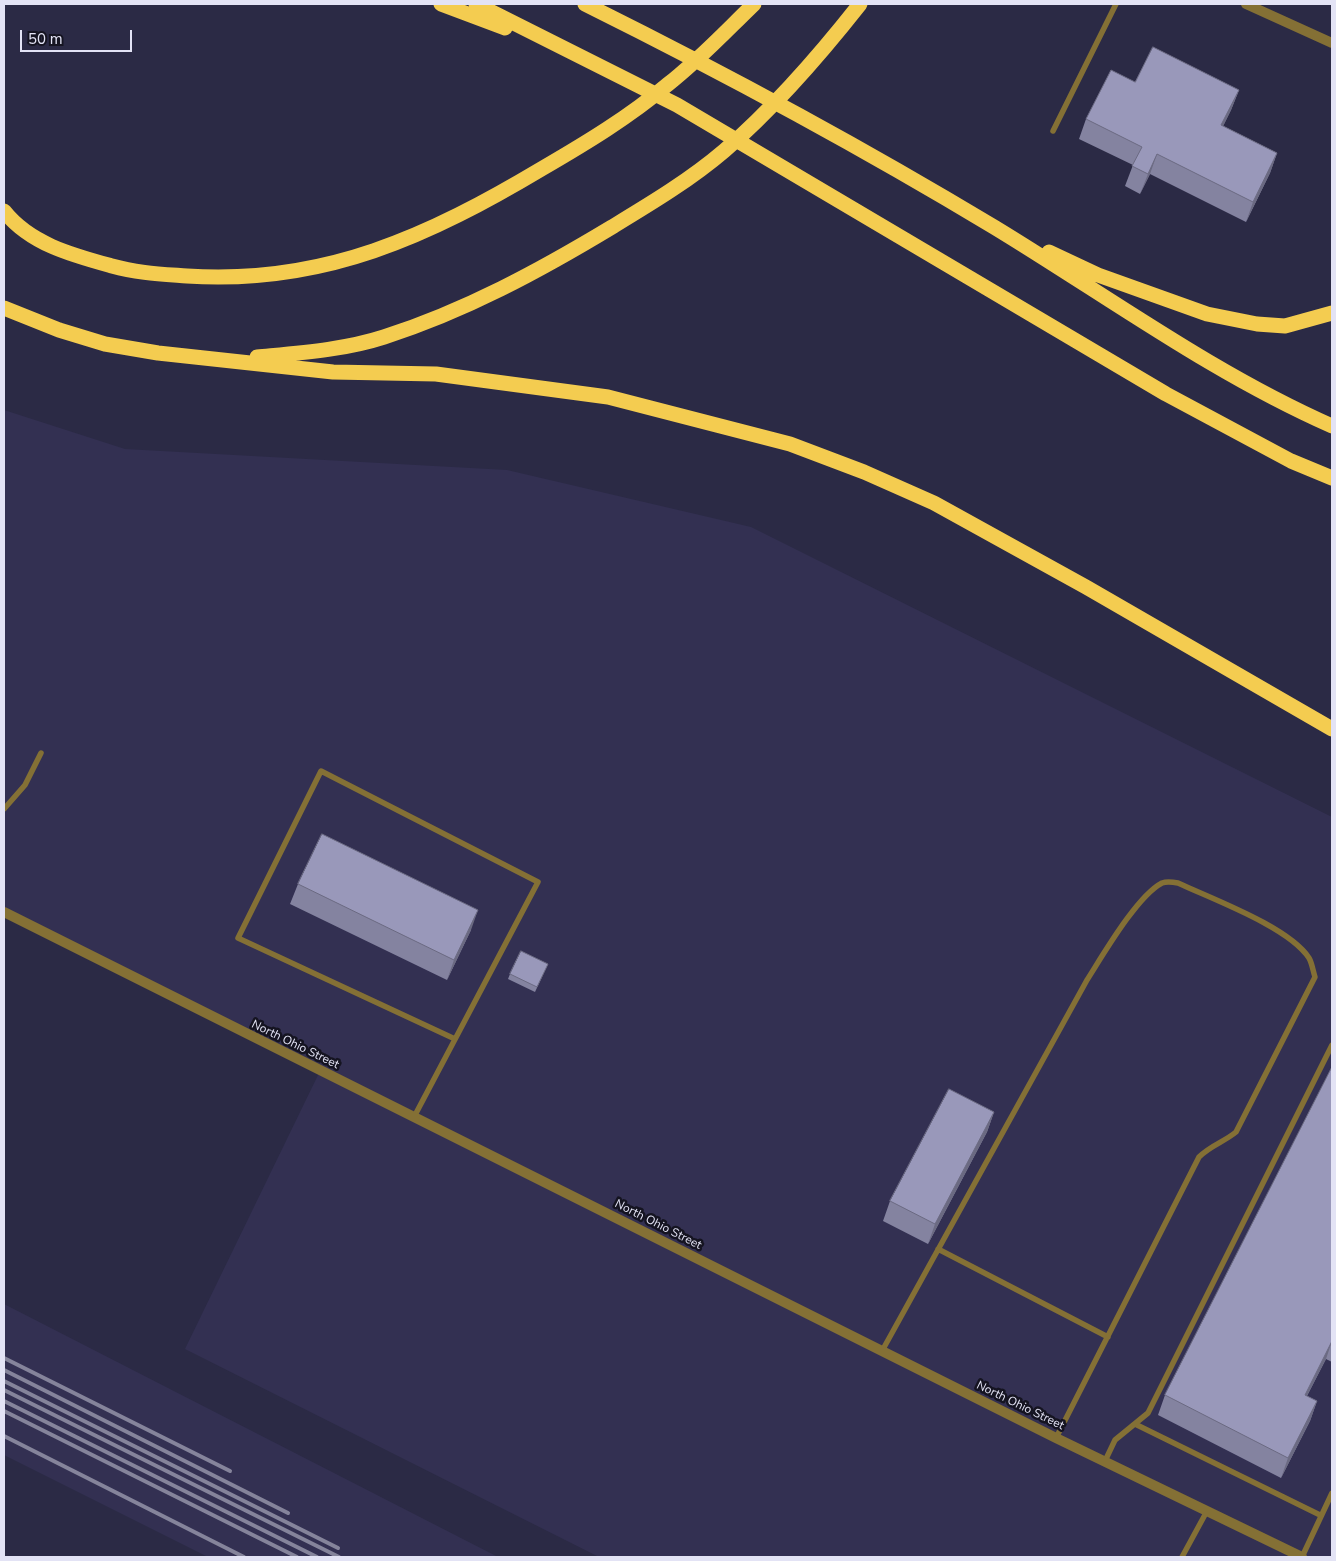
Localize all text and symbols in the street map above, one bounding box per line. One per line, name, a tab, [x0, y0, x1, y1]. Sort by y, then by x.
scale bar	[22, 20, 135, 52]
text: 50 m	[28, 29, 63, 49]
street label: North Ohio Street	[249, 1018, 341, 1072]
street label: North Ohio Street	[612, 1197, 704, 1253]
street label: North Ohio Street	[974, 1379, 1066, 1433]

